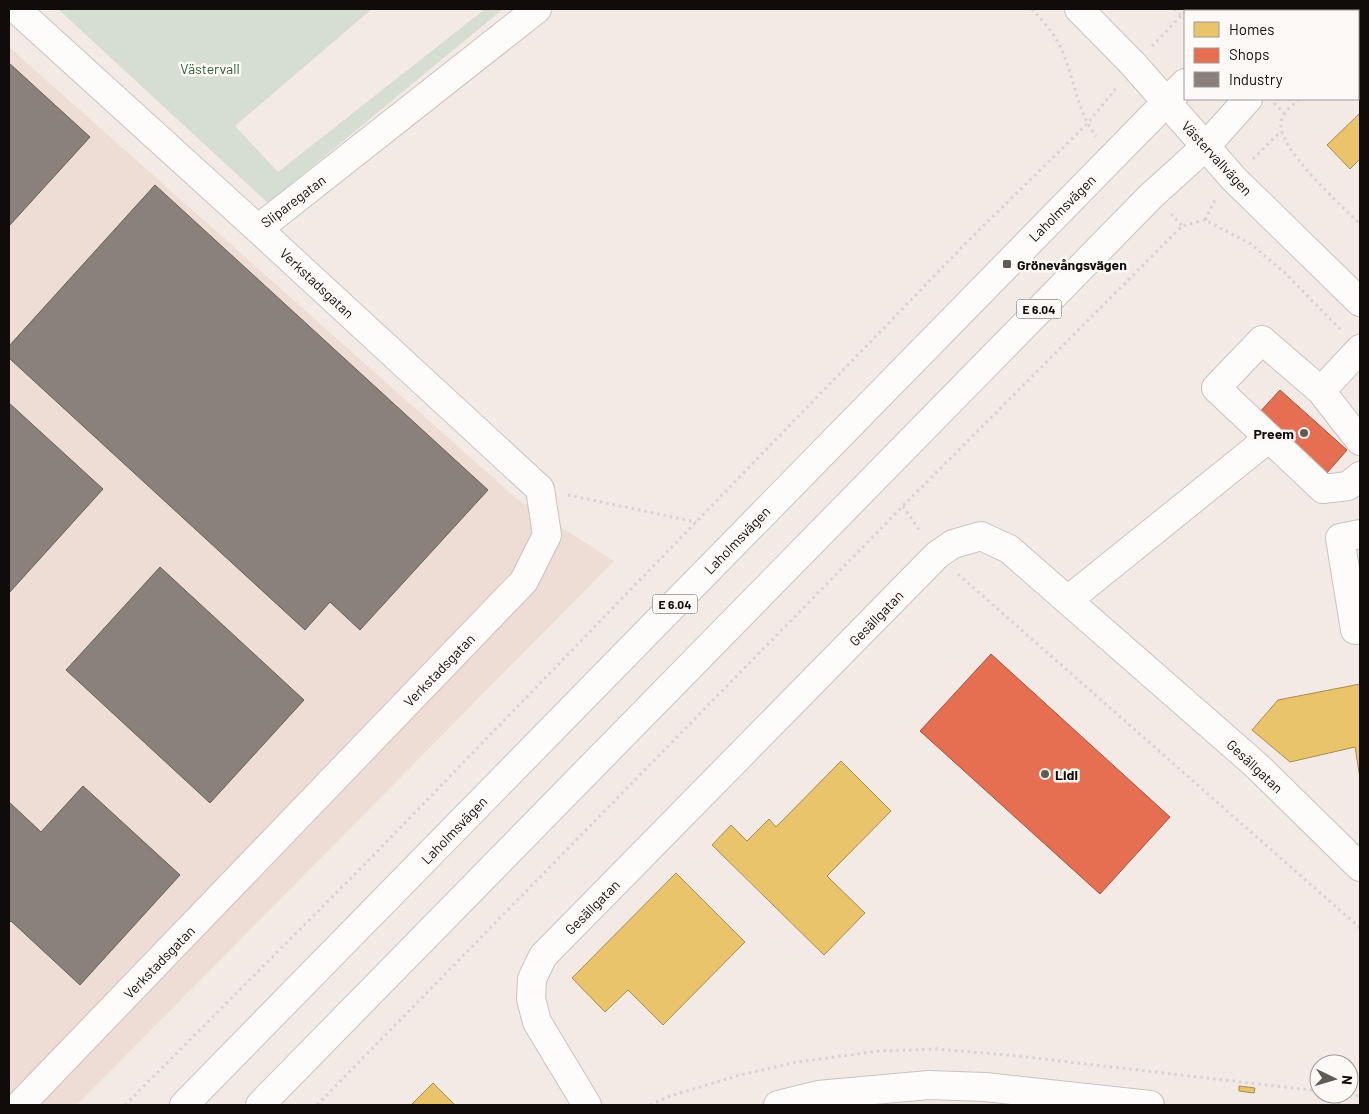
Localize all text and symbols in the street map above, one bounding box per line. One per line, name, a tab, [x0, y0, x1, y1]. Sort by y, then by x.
legend	[1184, 10, 1359, 100]
text: Homes	[1229, 20, 1274, 38]
text: Shops	[1229, 45, 1269, 63]
park label: Västervall	[180, 60, 240, 77]
text: Industry	[1229, 70, 1283, 88]
street label: Västervallvägen	[1178, 117, 1256, 199]
street label: Sliparegatan	[257, 171, 329, 231]
street label: Laholmsvägen	[1025, 171, 1099, 245]
street label: Verkstadsgatan	[277, 244, 357, 322]
place label: Grönevångsvägen	[1017, 256, 1127, 273]
marker: Grönevångsvägen	[1001, 258, 1013, 270]
road number: E 6.04	[1016, 300, 1062, 318]
place label: Preem	[1253, 425, 1294, 442]
marker: Preem	[1298, 427, 1310, 439]
street label: Laholmsvägen	[701, 503, 773, 577]
street label: Gesällgatan	[845, 587, 907, 649]
road number: E 6.04	[652, 594, 698, 614]
street label: Verkstadsgatan	[400, 630, 478, 710]
street label: Gesällgatan	[1223, 736, 1287, 796]
place label: Lidl	[1055, 766, 1078, 783]
marker: Lidl	[1039, 768, 1051, 780]
street label: Laholmsvägen	[418, 793, 490, 867]
street label: Gesällgatan	[561, 876, 623, 938]
street label: Verkstadsgatan	[120, 922, 198, 1002]
north arrow	[1309, 1054, 1359, 1104]
text: N	[1339, 1075, 1356, 1086]

